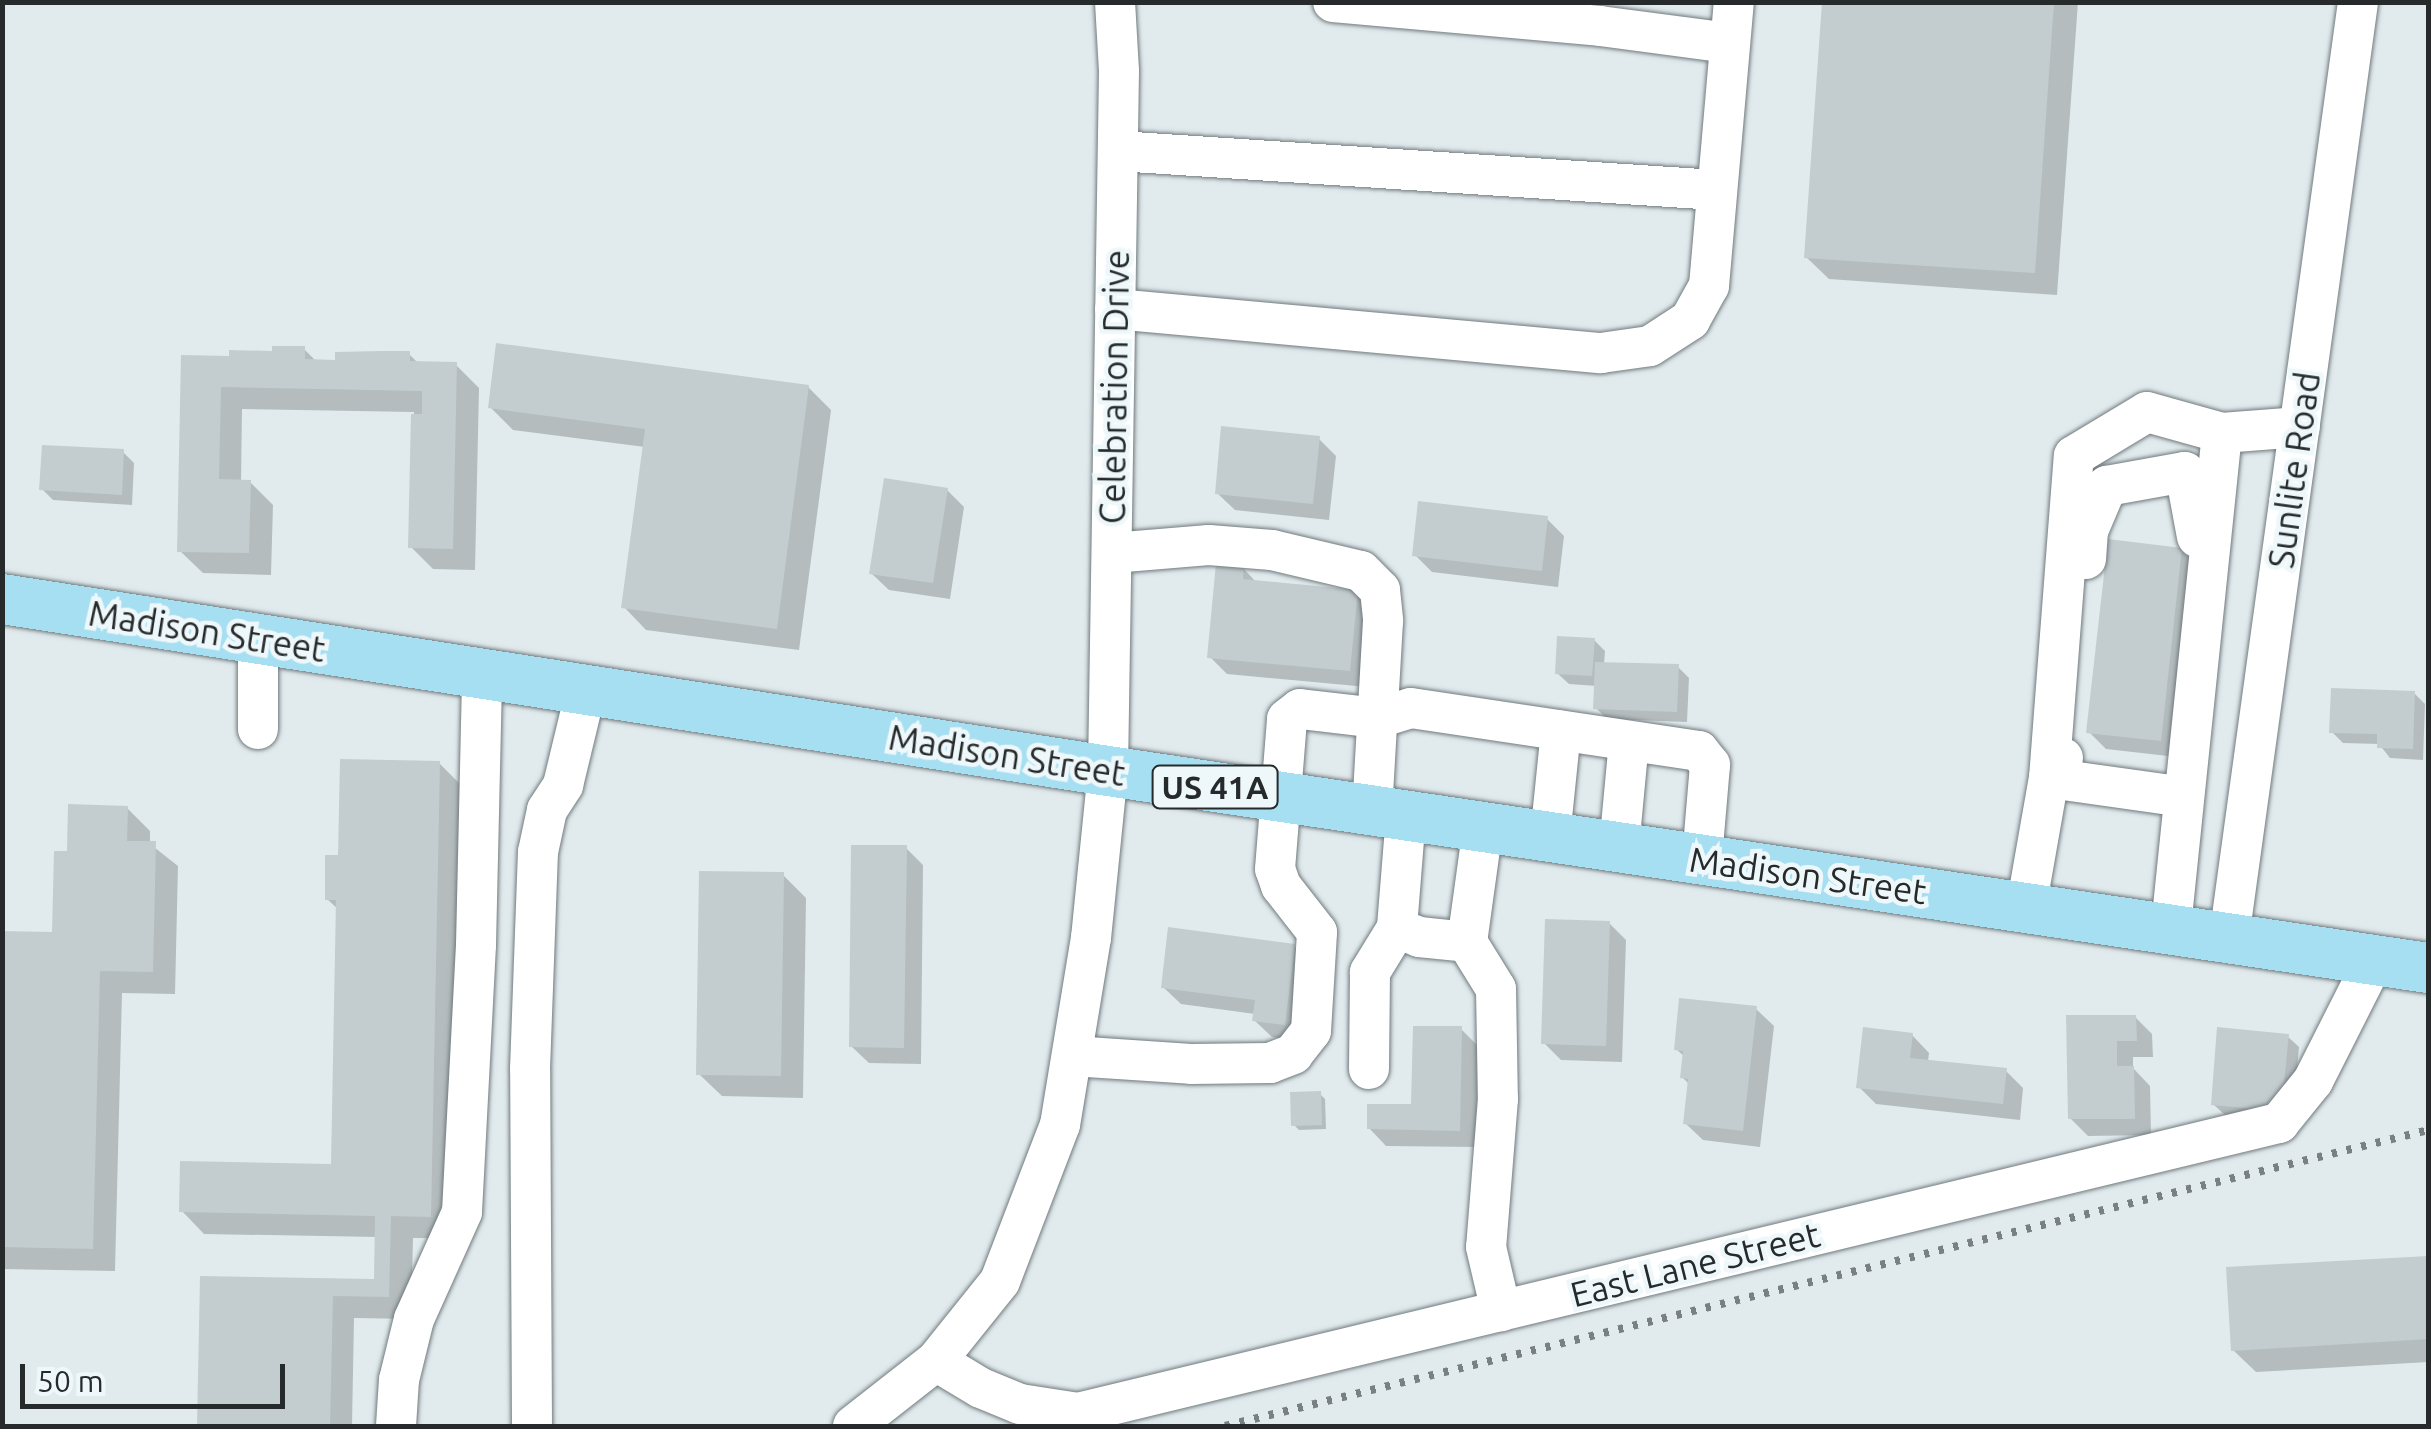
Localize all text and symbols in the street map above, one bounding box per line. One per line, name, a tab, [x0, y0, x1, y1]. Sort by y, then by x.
street label: Celebration Drive	[1091, 249, 1137, 525]
street label: Sunlite Road	[2259, 369, 2329, 571]
street label: Madison Street	[86, 592, 328, 670]
street label: Madison Street	[886, 716, 1128, 794]
road number: US 41A	[1150, 760, 1280, 814]
street label: Madison Street	[1687, 838, 1929, 912]
street label: East Lane Street	[1566, 1213, 1824, 1315]
scale bar	[25, 1344, 290, 1406]
text: 50 m	[37, 1364, 104, 1398]

